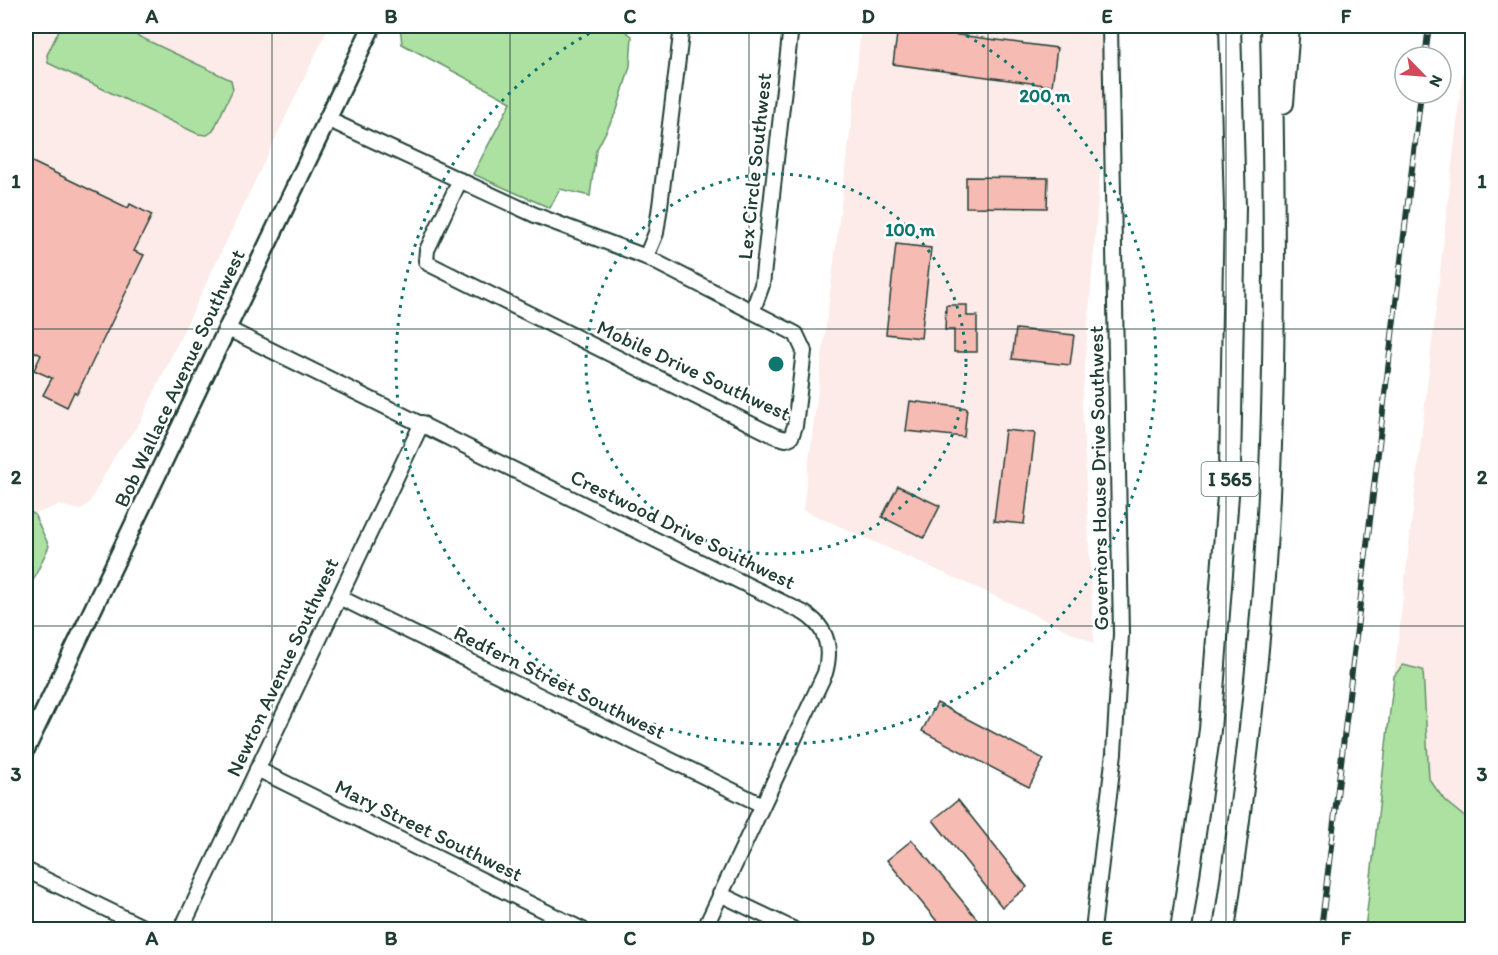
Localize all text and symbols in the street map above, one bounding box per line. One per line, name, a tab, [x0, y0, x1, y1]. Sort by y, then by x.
text: A	[145, 4, 159, 28]
text: B	[385, 4, 398, 28]
text: C	[624, 4, 637, 28]
text: D	[861, 4, 875, 28]
text: E	[1101, 4, 1113, 28]
text: F	[1341, 4, 1352, 28]
north arrow	[1393, 45, 1453, 105]
street label: Lex Circle Southwest	[732, 71, 776, 261]
text: N	[1425, 72, 1447, 90]
text: 200 m	[1020, 85, 1071, 107]
text: 1	[11, 169, 21, 193]
text: 1	[1477, 169, 1487, 193]
text: 100 m	[885, 219, 936, 241]
street label: Bob Wallace Avenue Southwest	[108, 245, 250, 511]
street label: Mobile Drive Southwest	[593, 314, 795, 426]
street label: Governors House Drive Southwest	[1083, 325, 1113, 631]
centre of rings	[766, 354, 786, 374]
road number: I 565	[1202, 462, 1258, 496]
street label: Crestwood Drive Southwest	[566, 464, 800, 594]
text: 2	[11, 465, 22, 489]
text: 2	[1477, 465, 1488, 489]
street label: Newton Avenue Southwest	[220, 554, 344, 780]
street label: Redfern Street Southwest	[450, 620, 670, 744]
text: 3	[11, 762, 22, 786]
text: 3	[1477, 762, 1488, 786]
street label: Mary Street Southwest	[331, 774, 527, 886]
text: A	[145, 926, 159, 950]
text: B	[385, 926, 398, 950]
text: C	[624, 926, 637, 950]
text: D	[861, 926, 875, 950]
text: E	[1101, 926, 1113, 950]
text: F	[1341, 926, 1352, 950]

